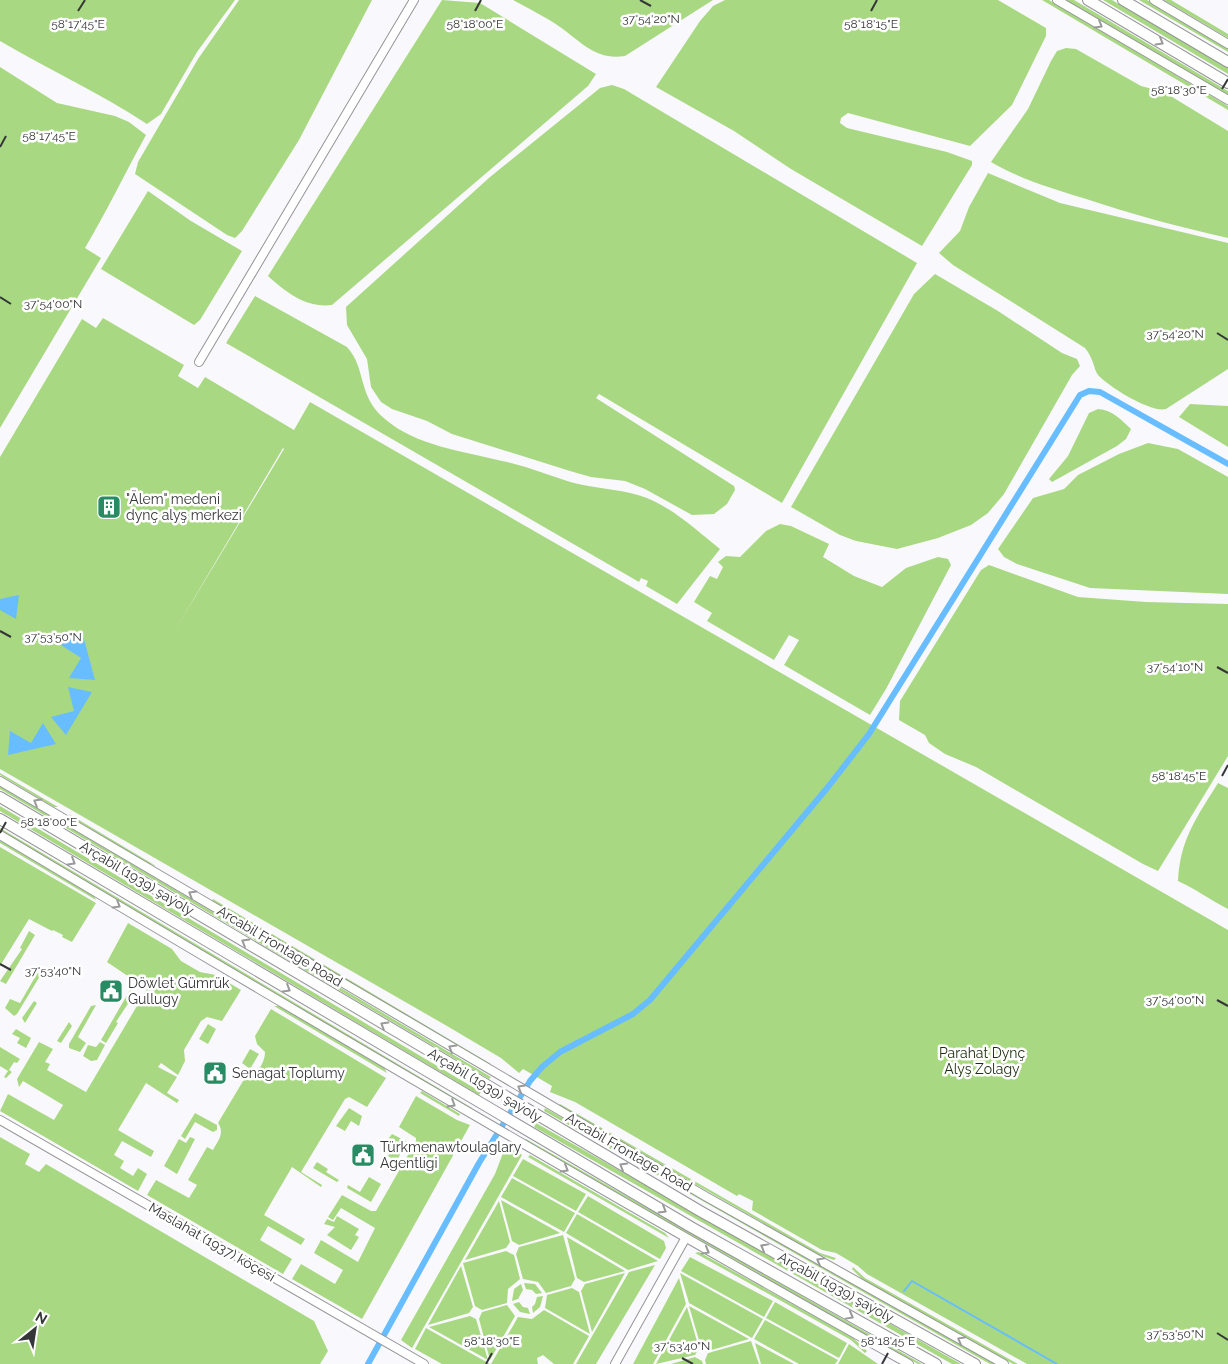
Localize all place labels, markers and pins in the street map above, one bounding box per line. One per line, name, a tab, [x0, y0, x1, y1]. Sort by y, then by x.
place label: "Älem" medeni dynç alyş merkezi	[126, 489, 242, 523]
building icon: "Älem" medeni dynç alyş merkezi	[96, 494, 122, 520]
place label: Döwlet Gümrük Gullugy	[128, 975, 230, 1007]
public building icon: Döwlet Gümrük Gullugy	[98, 978, 124, 1004]
public building icon: Senagat Toplumy	[202, 1060, 228, 1086]
place label: Senagat Toplumy	[232, 1065, 345, 1081]
place label: Türkmenawtoulaglary Agentligi	[380, 1139, 522, 1171]
public building icon: Türkmenawtoulaglary Agentligi	[350, 1142, 376, 1168]

